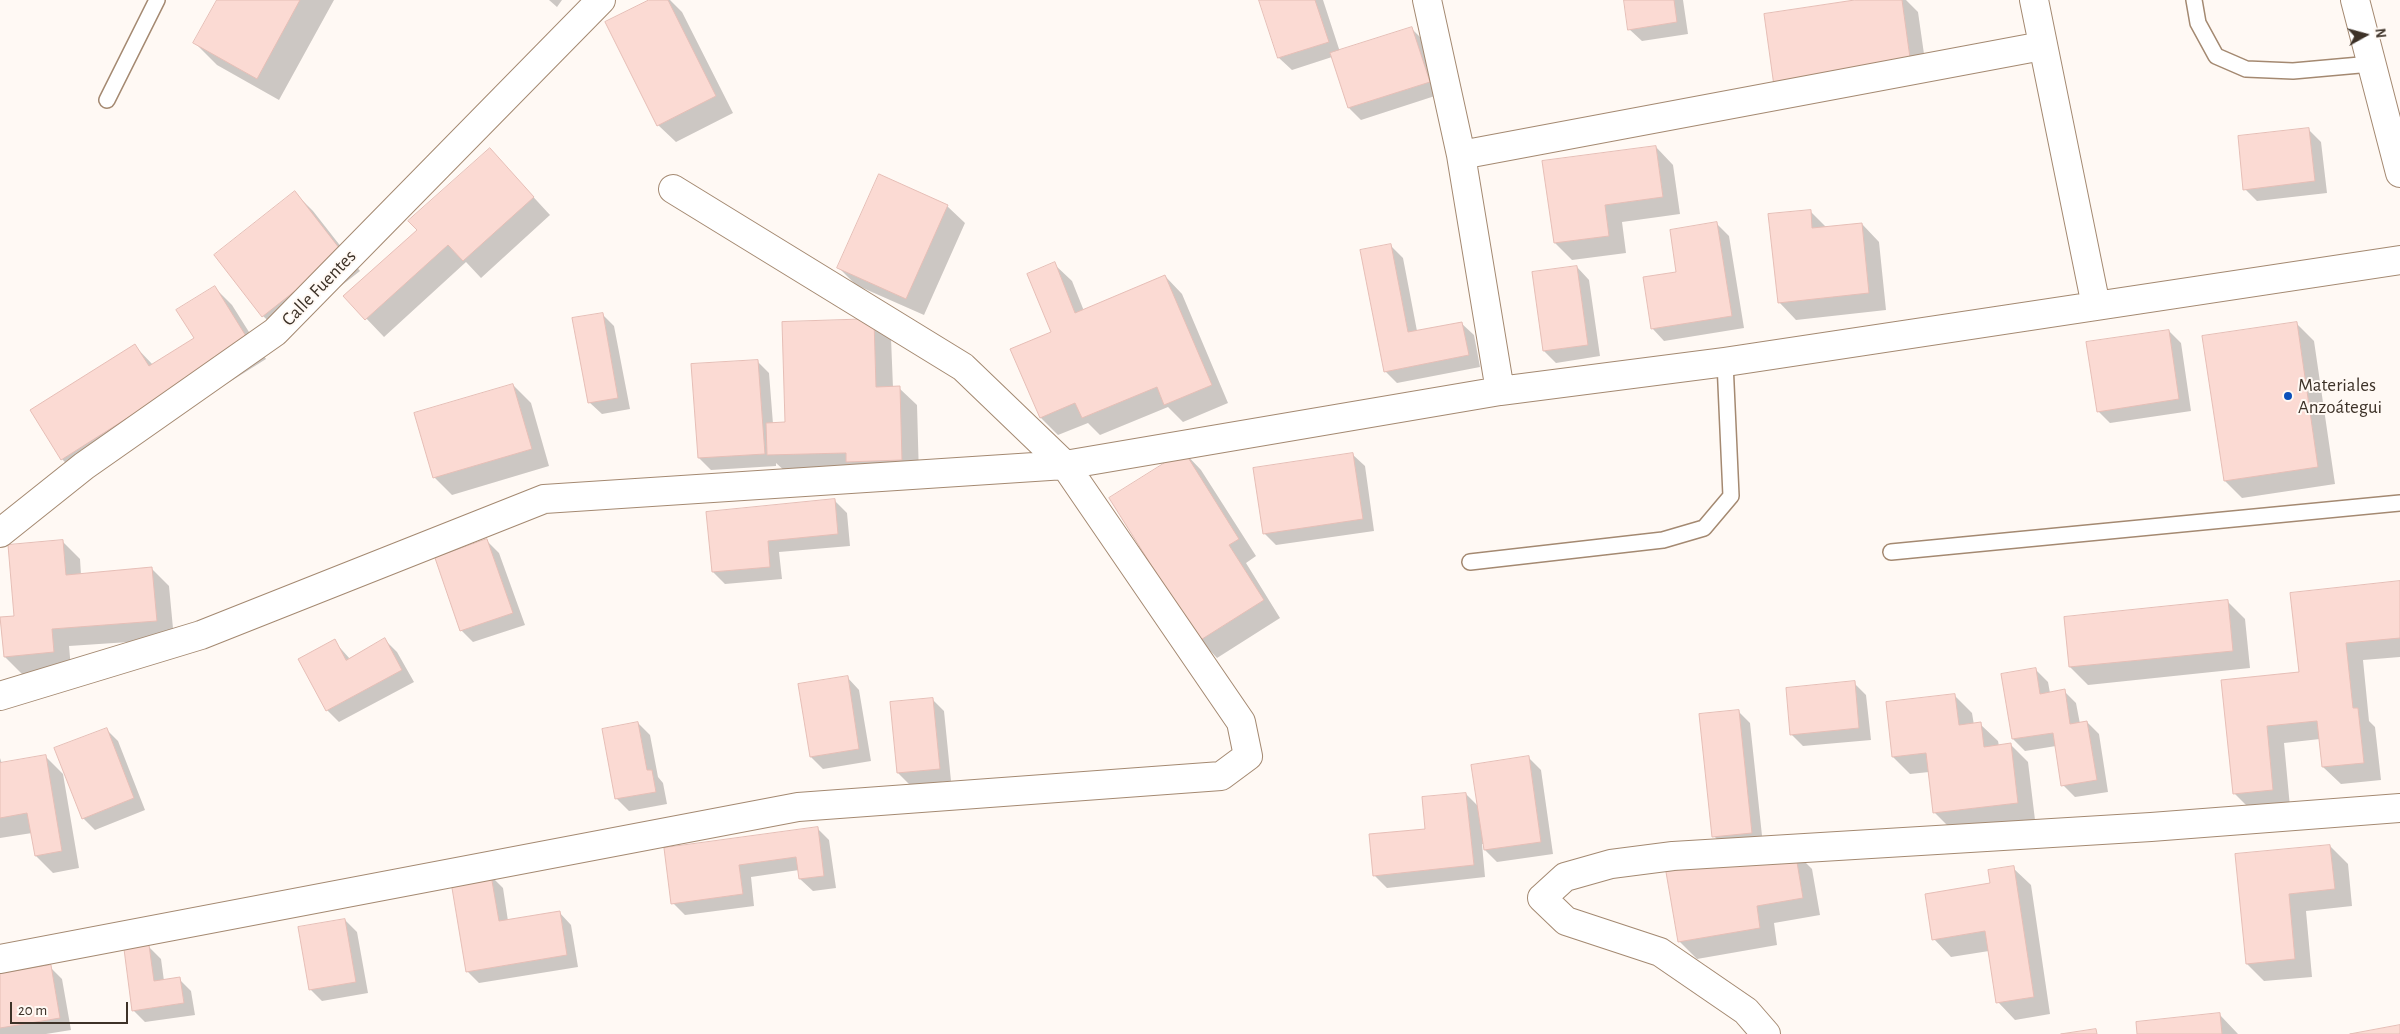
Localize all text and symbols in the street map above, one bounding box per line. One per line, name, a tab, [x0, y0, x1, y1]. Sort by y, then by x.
north arrow	[2340, 10, 2390, 60]
text: N	[2372, 27, 2387, 39]
street label: Calle Fuentes	[277, 245, 361, 331]
place label: Materiales Anzoátegui	[2298, 374, 2382, 418]
marker: Materiales Anzoátegui	[2282, 390, 2294, 402]
scale bar	[12, 992, 130, 1024]
text: 20 m	[18, 1003, 47, 1018]

